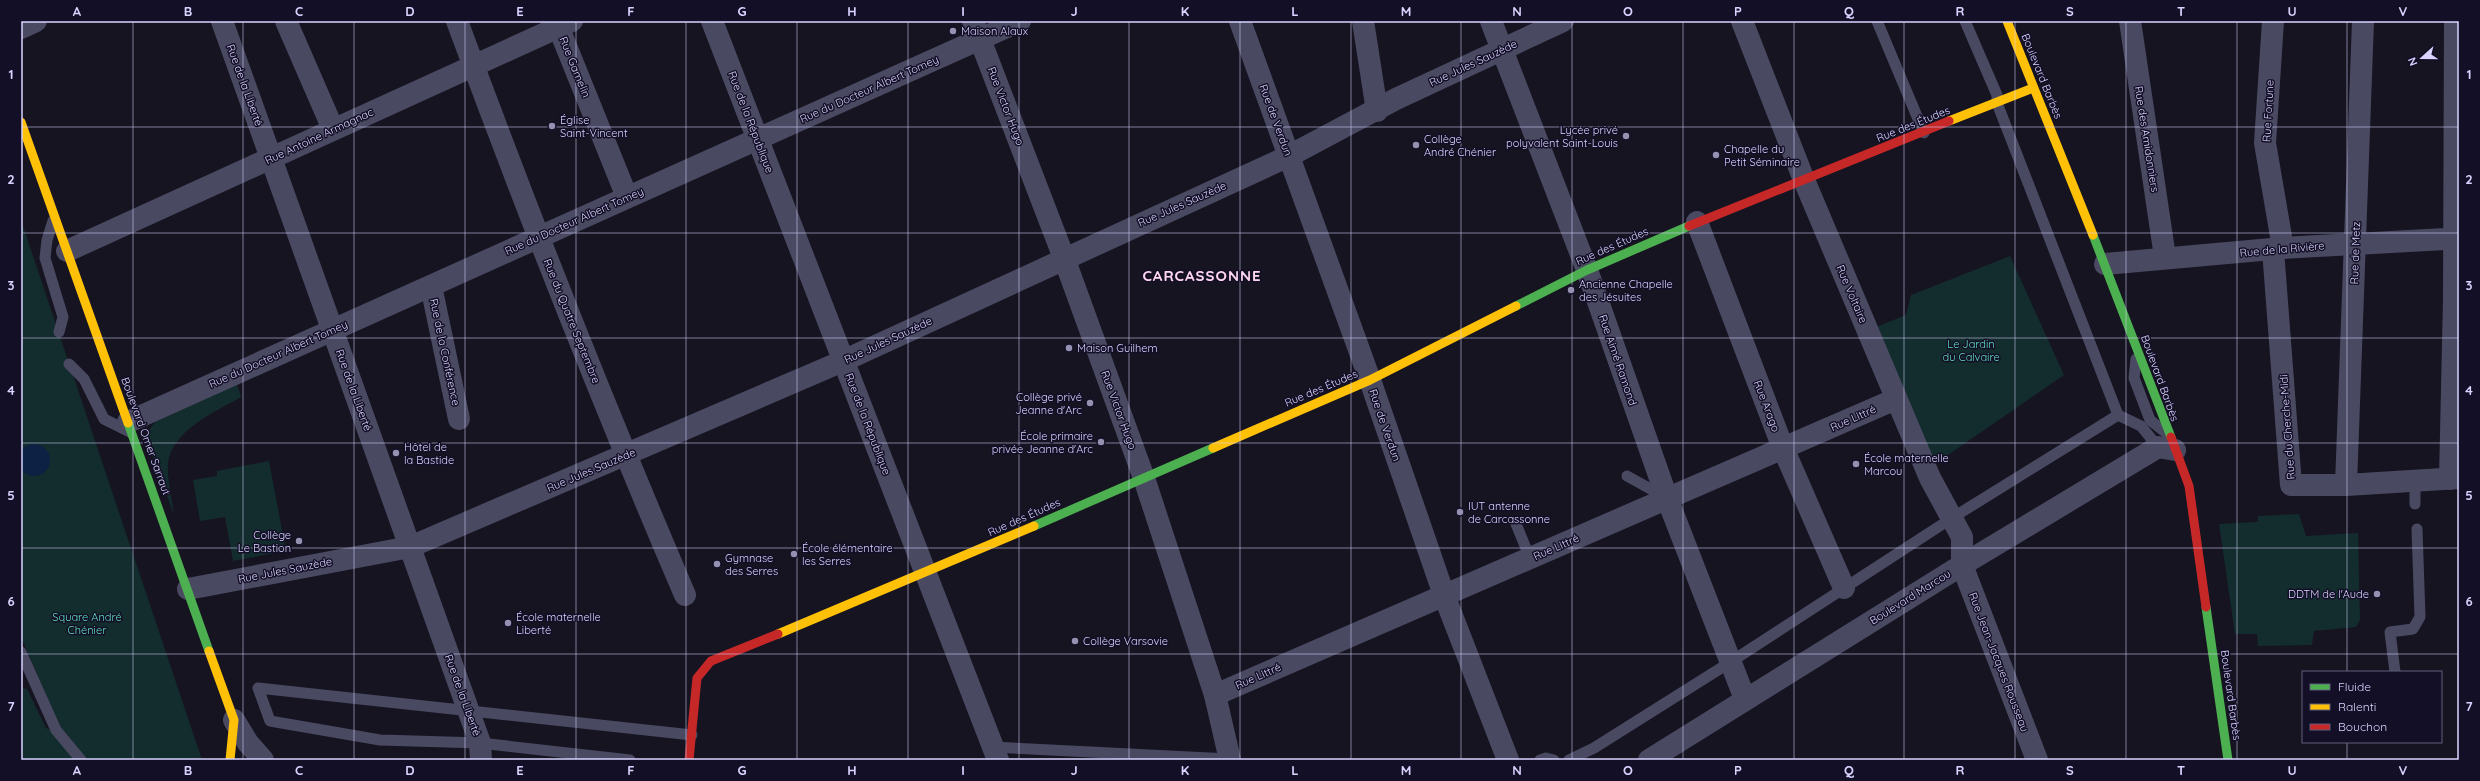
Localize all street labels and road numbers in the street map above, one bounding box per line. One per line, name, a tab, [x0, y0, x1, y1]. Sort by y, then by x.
street label: Boulevard Barbès	[2018, 31, 2066, 121]
street label: Rue Gamelin	[556, 34, 594, 100]
street label: Rue Jules Sauzède	[1427, 37, 1519, 89]
street label: Rue de la Liberté	[224, 42, 266, 128]
street label: Rue du Docteur Albert Tomey	[797, 52, 941, 126]
street label: Rue Victor Hugo	[985, 65, 1028, 148]
street label: Rue de la République	[725, 69, 777, 175]
street label: Rue Fortune	[2259, 80, 2277, 142]
street label: Rue de Verdun	[1257, 82, 1295, 158]
street label: Rue des Amidonniers	[2132, 85, 2162, 193]
street label: Rue des Études	[1874, 103, 1952, 145]
street label: Rue Antoine Armagnac	[263, 105, 376, 167]
street label: Rue Jules Sauzède	[1136, 178, 1228, 230]
street label: Rue du Docteur Albert Tomey	[502, 184, 646, 258]
street label: Rue de Metz	[2347, 221, 2363, 285]
street label: Rue des Études	[1573, 224, 1651, 268]
street label: Rue de la Rivière	[2239, 238, 2325, 260]
street label: Rue du Quatre Septembre	[541, 257, 603, 385]
street label: Rue Voltaire	[1833, 263, 1871, 325]
street label: Rue de la Conférence	[427, 297, 463, 407]
street label: Rue Aimé Ramond	[1596, 313, 1640, 407]
street label: Rue Jules Sauzède	[842, 314, 934, 366]
street label: Rue du Docteur Albert Tomey	[206, 317, 350, 391]
street label: Boulevard Barbès	[2138, 333, 2182, 423]
street label: Rue de la Liberté	[333, 347, 375, 433]
street label: Rue des Études	[1282, 366, 1360, 410]
street label: Rue Victor Hugo	[1098, 369, 1140, 452]
street label: Rue de la République	[842, 371, 894, 477]
street label: Rue du Cherche-Midi	[2276, 374, 2298, 480]
street label: Boulevard Omer Sarraut	[118, 375, 174, 497]
street label: Rue Arago	[1751, 378, 1783, 434]
street label: Rue de Verdun	[1366, 387, 1404, 463]
street label: Rue Littré	[1828, 402, 1878, 434]
street label: Rue Jules Sauzède	[544, 445, 638, 495]
street label: Rue des Études	[985, 495, 1063, 539]
street label: Rue Littré	[1531, 531, 1581, 563]
street label: Rue Jules Sauzède	[237, 554, 333, 586]
street label: Boulevard Marcou	[1867, 566, 1953, 628]
street label: Rue Jean-Jacques Rousseau	[1966, 590, 2032, 734]
street label: Boulevard Barbès	[2218, 649, 2244, 741]
street label: Rue de la Liberté	[442, 652, 484, 738]
street label: Rue Littré	[1233, 660, 1283, 692]

